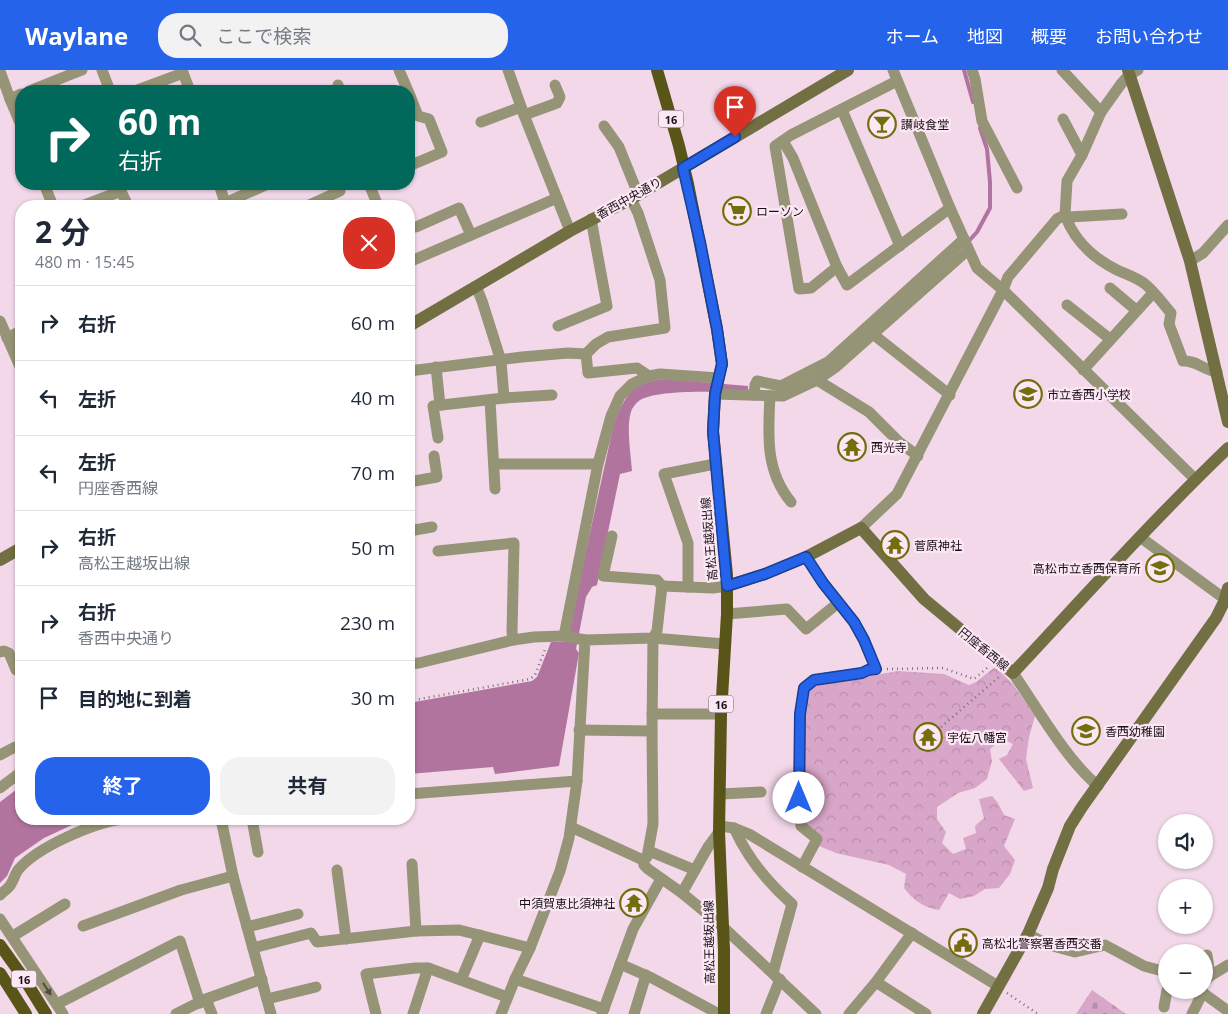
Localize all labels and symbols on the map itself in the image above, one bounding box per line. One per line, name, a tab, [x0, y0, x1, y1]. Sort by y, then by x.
pin	[714, 86, 756, 137]
bar icon: 讃岐食堂	[867, 109, 897, 139]
road number: 16	[658, 111, 684, 128]
place label: 讃岐食堂	[901, 116, 949, 133]
street label: 香西中央通り	[593, 173, 665, 223]
supermarket icon: ローソン	[722, 196, 752, 226]
place label: ローソン	[756, 203, 804, 220]
school or university icon: 市立香西小学校	[1013, 379, 1043, 409]
place label: 市立香西小学校	[1047, 386, 1131, 403]
temple icon: 西光寺	[837, 432, 867, 462]
place label: 西光寺	[871, 439, 907, 456]
street label: 高松王越坂出線	[697, 496, 721, 582]
temple icon: 菅原神社	[880, 530, 910, 560]
place label: 菅原神社	[914, 537, 962, 554]
school or university icon: 高松市立香西保育所	[1145, 553, 1175, 583]
place label: 高松市立香西保育所	[1033, 560, 1141, 577]
street label: 円座香西線	[955, 624, 1013, 674]
road number: 16	[708, 696, 734, 712]
school or university icon: 香西幼稚園	[1071, 716, 1101, 746]
temple icon: 宇佐八幡宮	[913, 722, 943, 752]
place label: 香西幼稚園	[1105, 723, 1165, 740]
place label: 宇佐八幡宮	[947, 729, 1007, 746]
position arrow	[772, 771, 824, 823]
temple icon: 中須賀恵比須神社	[619, 888, 649, 918]
place label: 中須賀恵比須神社	[519, 895, 615, 912]
street label: 高松王越坂出線	[700, 900, 718, 984]
public building icon: 高松北警察署香西交番	[948, 928, 978, 958]
place label: 高松北警察署香西交番	[982, 935, 1102, 952]
road number: 16	[12, 971, 36, 988]
one-way arrow	[42, 982, 51, 995]

